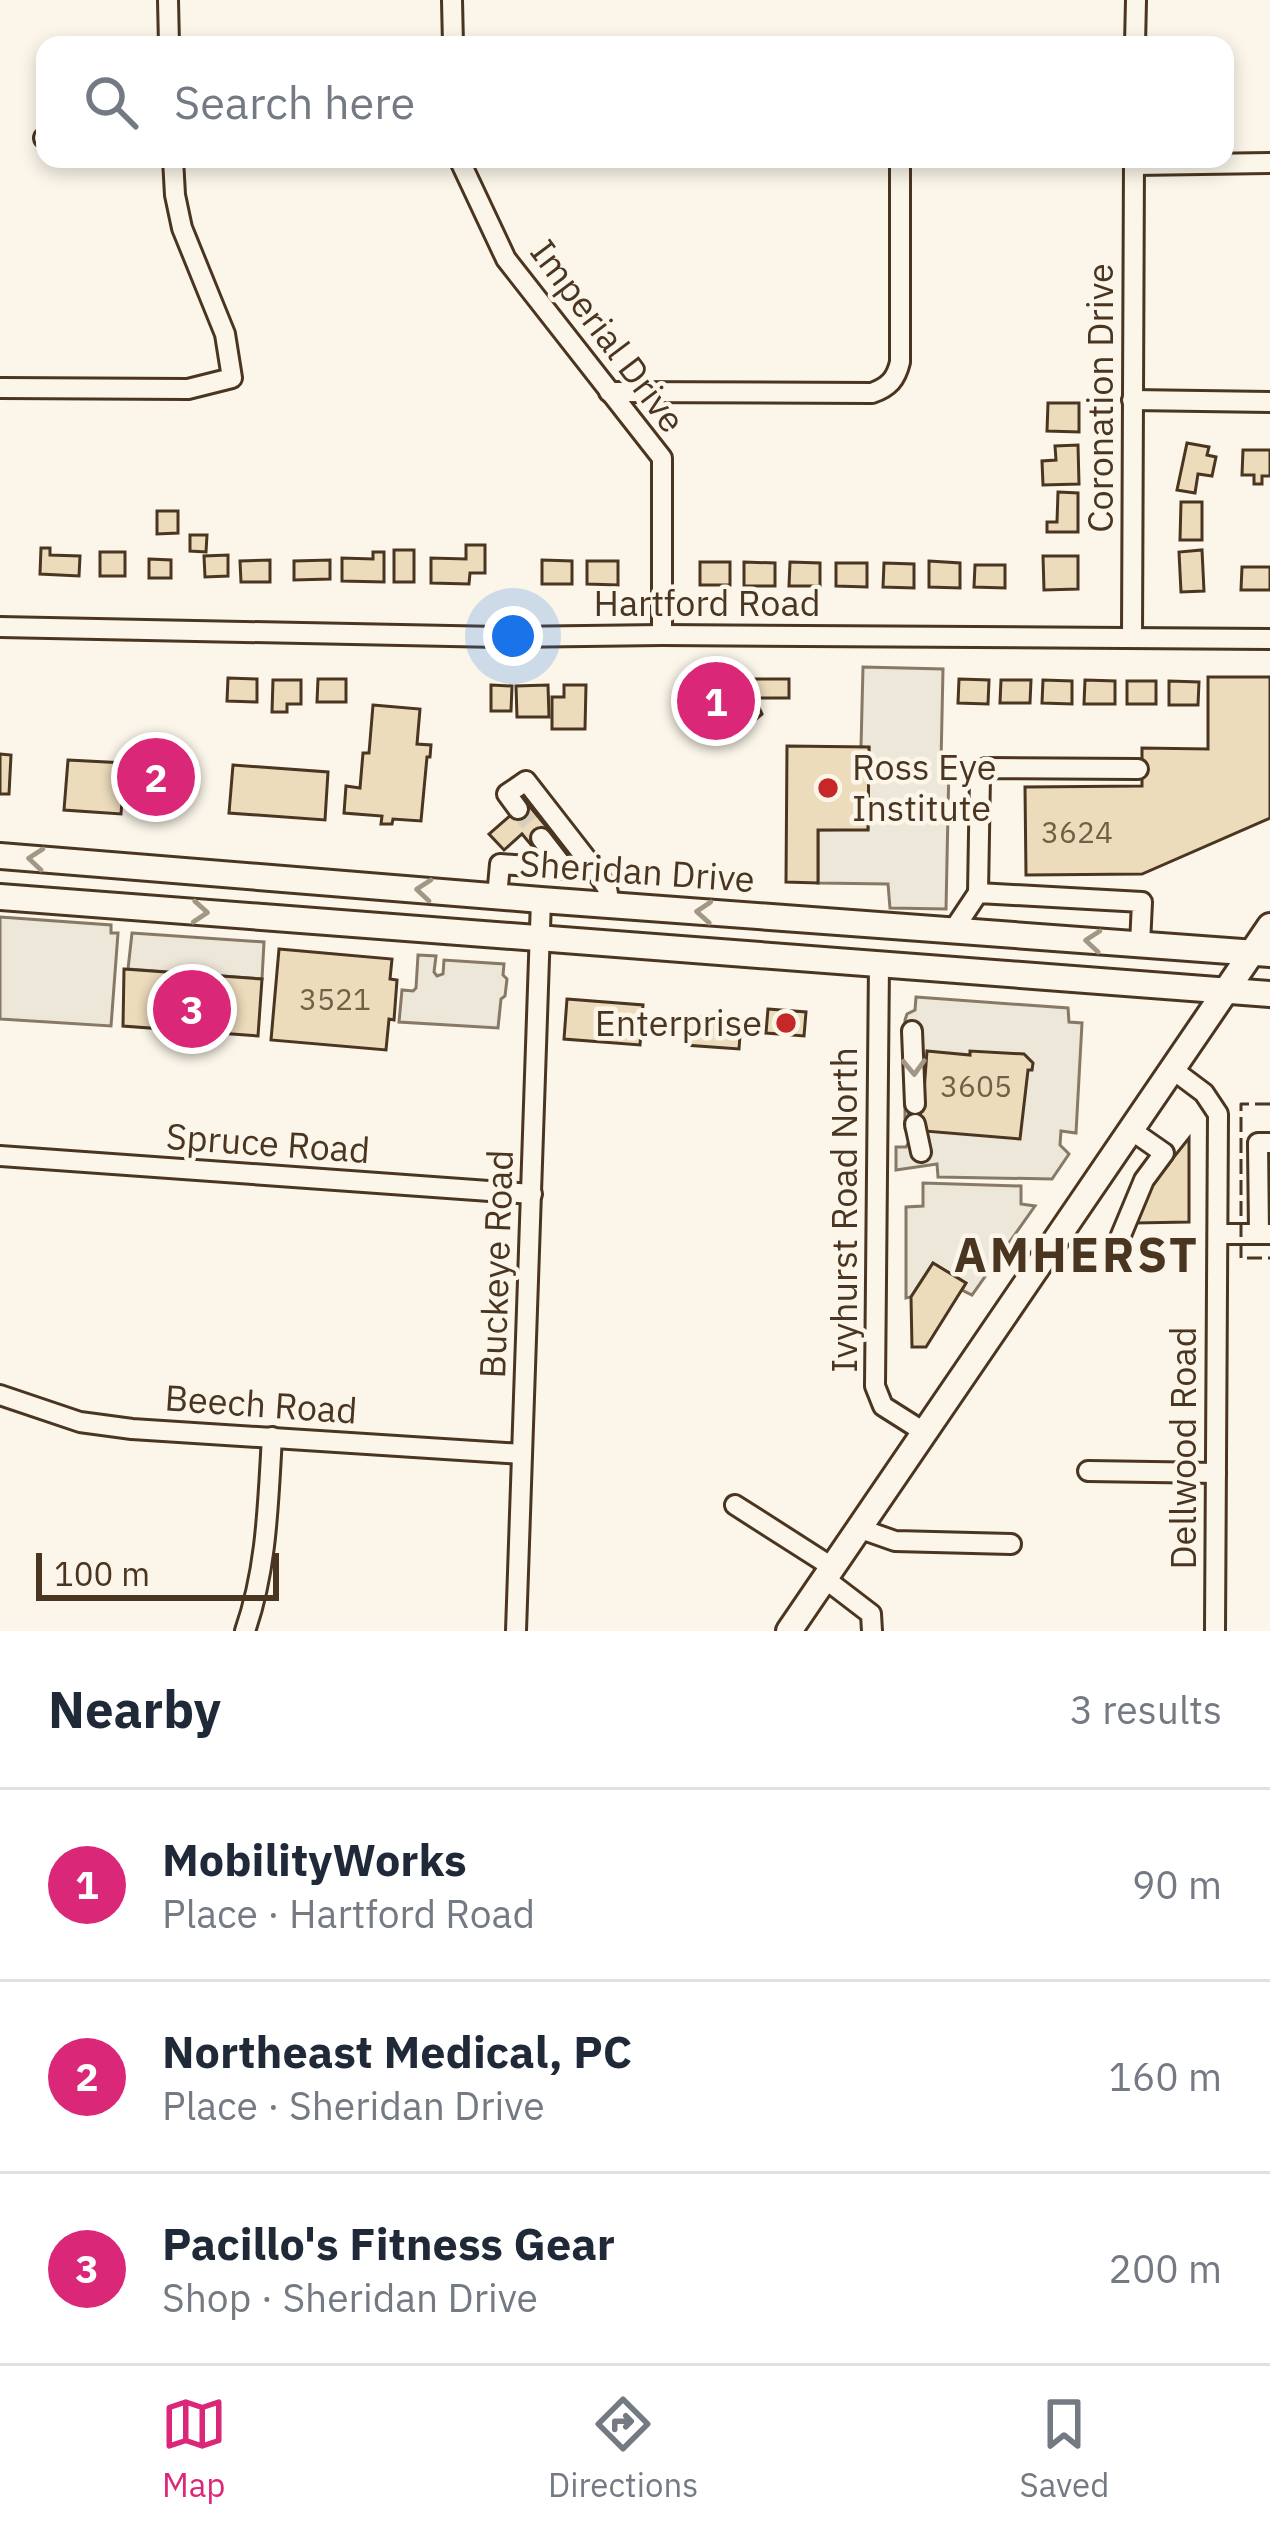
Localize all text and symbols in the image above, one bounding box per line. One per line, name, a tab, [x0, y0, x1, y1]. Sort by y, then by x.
search box	[36, 36, 1234, 168]
icon: search	[78, 69, 144, 135]
text: Search here	[174, 73, 415, 131]
street label: Imperial Drive	[520, 230, 696, 442]
street label: Coronation Drive	[1076, 263, 1123, 533]
street label: Hartford Road	[593, 579, 821, 626]
your location	[483, 606, 543, 666]
pin: 1	[677, 656, 755, 746]
pin: 2	[117, 732, 195, 822]
place label: Ross Eye Institute	[852, 743, 997, 831]
marker: Ross Eye Institute	[815, 775, 841, 801]
house number: 3624	[1041, 812, 1113, 851]
street label: Sheridan Drive	[518, 839, 756, 902]
one-way arrow	[26, 846, 45, 872]
one-way arrow	[414, 878, 433, 904]
one-way arrow	[191, 899, 210, 925]
one-way arrow	[694, 899, 713, 925]
one-way arrow	[1083, 928, 1102, 954]
pin: 3	[153, 964, 231, 1054]
house number: 3521	[299, 979, 371, 1018]
place label: Enterprise	[595, 999, 762, 1046]
marker: Enterprise	[773, 1010, 799, 1036]
street label: Ivyhurst Road North	[820, 1047, 867, 1373]
one-way arrow	[900, 1058, 926, 1077]
house number: 3605	[940, 1066, 1012, 1105]
street label: Spruce Road	[164, 1112, 372, 1173]
street label: Buckeye Road	[468, 1149, 523, 1379]
district label: AMHERST	[954, 1223, 1200, 1285]
street label: Dellwood Road	[1159, 1326, 1206, 1570]
street label: Beech Road	[163, 1373, 359, 1434]
scale bar	[36, 1547, 279, 1600]
text: 100 m	[54, 1552, 150, 1595]
text: Nearby	[48, 1676, 221, 1742]
text: 3 results	[1070, 1684, 1222, 1735]
text: MobilityWorks	[162, 1830, 467, 1888]
text: 1	[75, 1859, 99, 1910]
text: 90 m	[1132, 1859, 1222, 1910]
text: Place · Hartford Road	[162, 1888, 535, 1939]
text: Northeast Medical, PC	[162, 2022, 632, 2080]
text: 2	[75, 2051, 99, 2102]
text: 160 m	[1109, 2051, 1222, 2102]
text: Place · Sheridan Drive	[162, 2080, 545, 2131]
text: Pacillo's Fitness Gear	[162, 2214, 615, 2272]
text: 3	[75, 2243, 99, 2294]
text: 200 m	[1109, 2243, 1222, 2294]
text: Shop · Sheridan Drive	[162, 2272, 538, 2323]
tab: Map	[161, 2391, 227, 2506]
tab: Directions	[548, 2391, 698, 2506]
tab: Saved	[1020, 2391, 1109, 2506]

